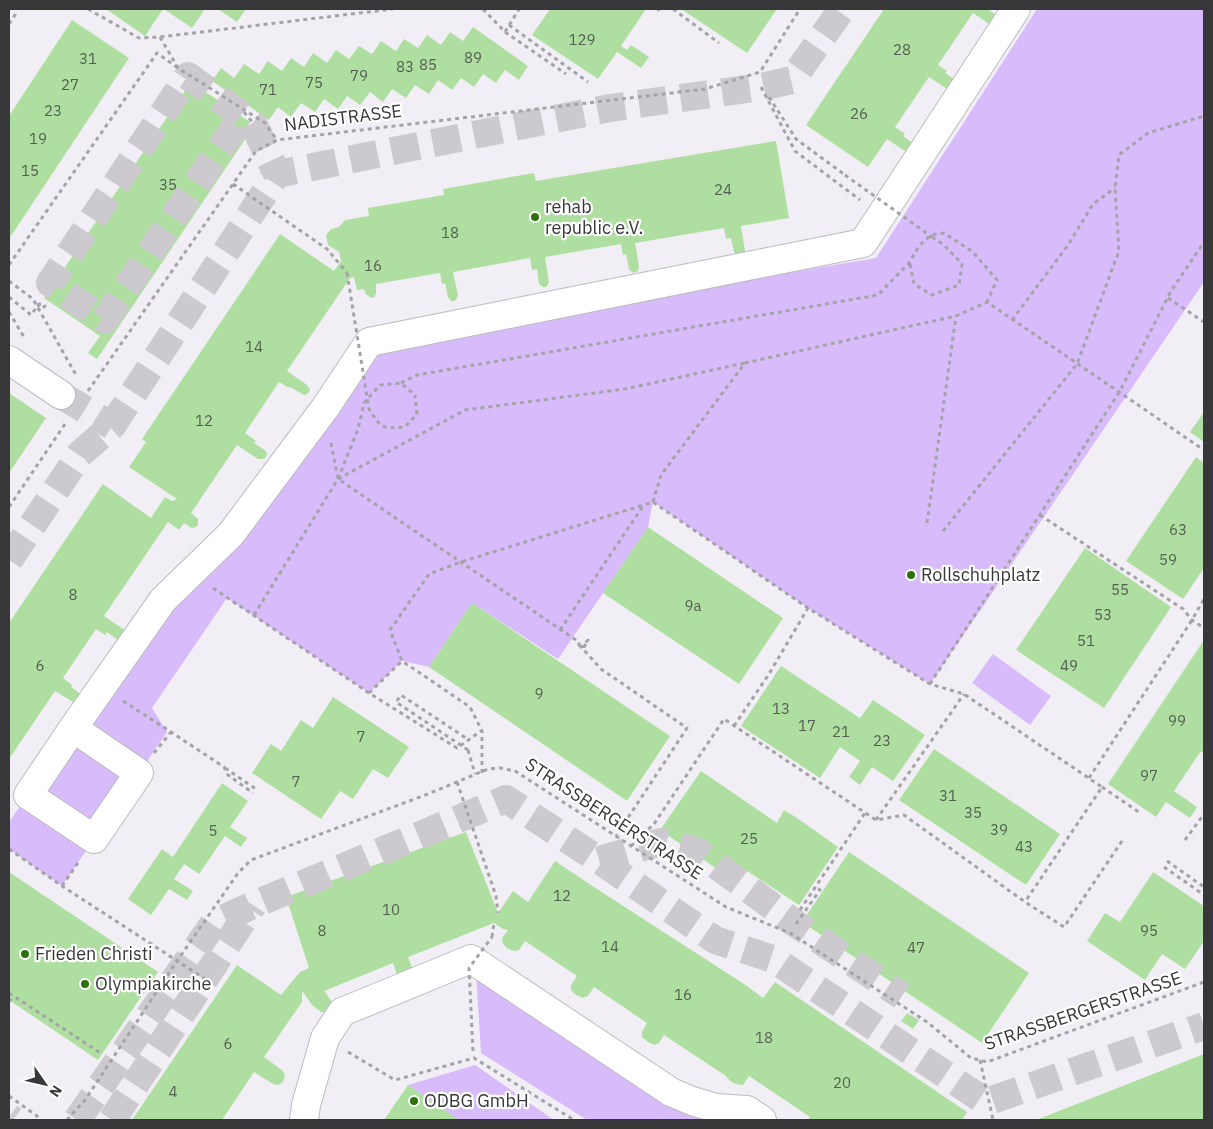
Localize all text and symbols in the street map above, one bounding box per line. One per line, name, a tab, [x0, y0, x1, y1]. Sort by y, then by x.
house number: 129	[568, 30, 596, 49]
house number: 28	[893, 40, 911, 59]
house number: 89	[464, 48, 482, 67]
house number: 31	[79, 49, 97, 68]
house number: 85	[419, 55, 437, 74]
house number: 83	[396, 57, 414, 76]
house number: 79	[350, 66, 368, 85]
house number: 75	[305, 73, 323, 92]
house number: 27	[61, 75, 79, 94]
house number: 71	[259, 80, 277, 99]
street label: NADISTRASSE	[283, 99, 403, 136]
house number: 23	[44, 101, 62, 120]
house number: 26	[850, 104, 868, 123]
house number: 19	[29, 129, 47, 148]
house number: 15	[21, 161, 39, 180]
house number: 35	[159, 175, 177, 194]
house number: 24	[714, 180, 732, 199]
place label: rehab republic e.V.	[545, 195, 643, 239]
marker: rehab republic e.V.	[529, 211, 541, 223]
house number: 18	[441, 223, 459, 242]
house number: 16	[364, 256, 382, 275]
house number: 14	[245, 337, 263, 356]
house number: 12	[195, 411, 213, 430]
house number: 63	[1169, 520, 1187, 539]
house number: 59	[1159, 550, 1177, 569]
place label: Rollschuhplatz	[921, 563, 1040, 586]
marker: Rollschuhplatz	[905, 569, 917, 581]
house number: 55	[1111, 580, 1129, 599]
house number: 8	[68, 585, 78, 604]
house number: 9a	[684, 596, 702, 615]
house number: 53	[1094, 605, 1112, 624]
house number: 51	[1077, 631, 1095, 650]
house number: 6	[35, 656, 45, 675]
house number: 49	[1060, 656, 1078, 675]
house number: 9	[534, 684, 544, 703]
house number: 13	[772, 699, 790, 718]
house number: 99	[1168, 711, 1186, 730]
house number: 17	[798, 716, 816, 735]
house number: 21	[832, 722, 850, 741]
house number: 7	[356, 727, 366, 746]
house number: 23	[873, 731, 891, 750]
street label: STRASSBERGERSTRASSE	[521, 753, 707, 885]
house number: 97	[1140, 766, 1158, 785]
house number: 7	[291, 772, 301, 791]
house number: 31	[939, 786, 957, 805]
house number: 35	[964, 803, 982, 822]
house number: 39	[990, 820, 1008, 839]
house number: 5	[208, 821, 218, 840]
house number: 25	[740, 829, 758, 848]
house number: 43	[1015, 837, 1033, 856]
house number: 12	[553, 886, 571, 905]
house number: 10	[382, 900, 400, 919]
house number: 8	[317, 921, 327, 940]
house number: 95	[1140, 921, 1158, 940]
house number: 14	[601, 937, 619, 956]
house number: 47	[907, 938, 925, 957]
place label: Frieden Christi	[35, 942, 152, 965]
marker: Frieden Christi	[19, 948, 31, 960]
street label: STRASSBERGERSTRASSE	[981, 966, 1185, 1055]
place label: Olympiakirche	[95, 972, 211, 995]
marker: Olympiakirche	[79, 978, 91, 990]
house number: 16	[674, 985, 692, 1004]
house number: 18	[755, 1028, 773, 1047]
house number: 6	[223, 1034, 233, 1053]
north arrow	[20, 1059, 70, 1109]
house number: 20	[833, 1073, 851, 1092]
text: N	[45, 1082, 66, 1101]
house number: 4	[168, 1082, 178, 1101]
place label: ODBG GmbH	[424, 1089, 529, 1112]
marker: ODBG GmbH	[408, 1095, 420, 1107]

